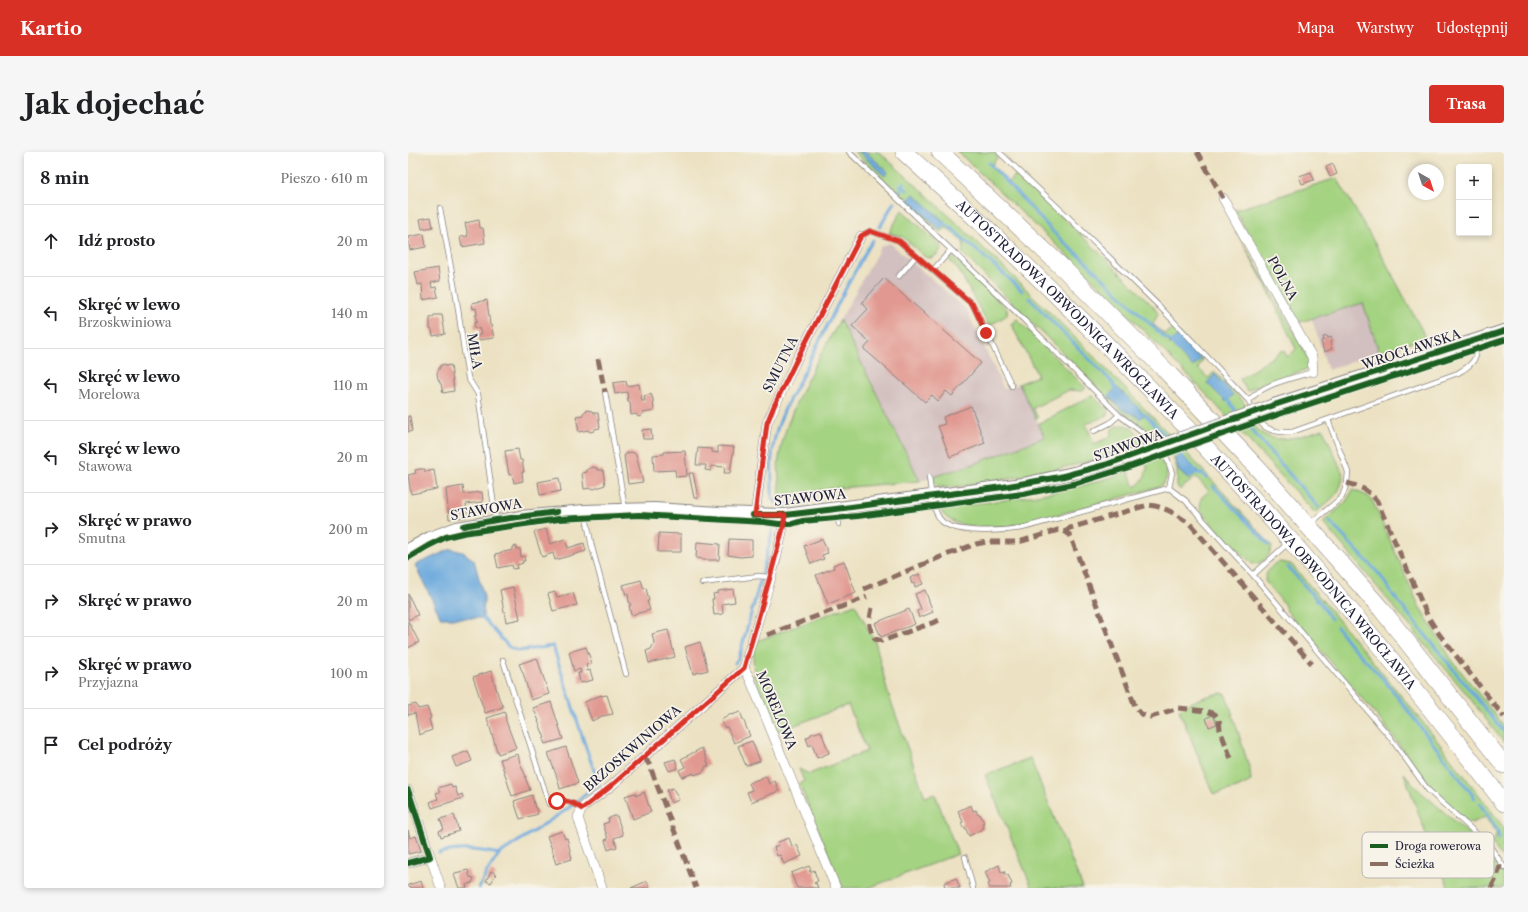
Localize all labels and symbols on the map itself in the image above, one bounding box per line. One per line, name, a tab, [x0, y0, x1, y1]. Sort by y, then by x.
north arrow	[1408, 164, 1444, 200]
street label: AUTOSTRADOWA OBWODNICA WROCŁAWIA	[953, 196, 1183, 422]
street label: POLNA	[1264, 253, 1302, 303]
route end	[977, 324, 995, 342]
street label: WROCŁAWSKA	[1359, 325, 1463, 373]
street label: MIŁA	[464, 332, 486, 370]
street label: SMUTNA	[759, 333, 801, 395]
street label: STAWOWA	[1091, 426, 1165, 464]
street label: AUTOSTRADOWA OBWODNICA WROCŁAWIA	[1207, 450, 1420, 693]
street label: STAWOWA	[773, 485, 847, 509]
street label: STAWOWA	[449, 495, 523, 523]
street label: MORELOWA	[753, 668, 801, 752]
street label: BRZOSKWINIOWA	[580, 701, 684, 795]
route start	[548, 792, 566, 810]
legend	[1362, 832, 1494, 878]
text: Droga rowerowa	[1395, 839, 1481, 853]
text: Ścieżka	[1395, 857, 1435, 871]

